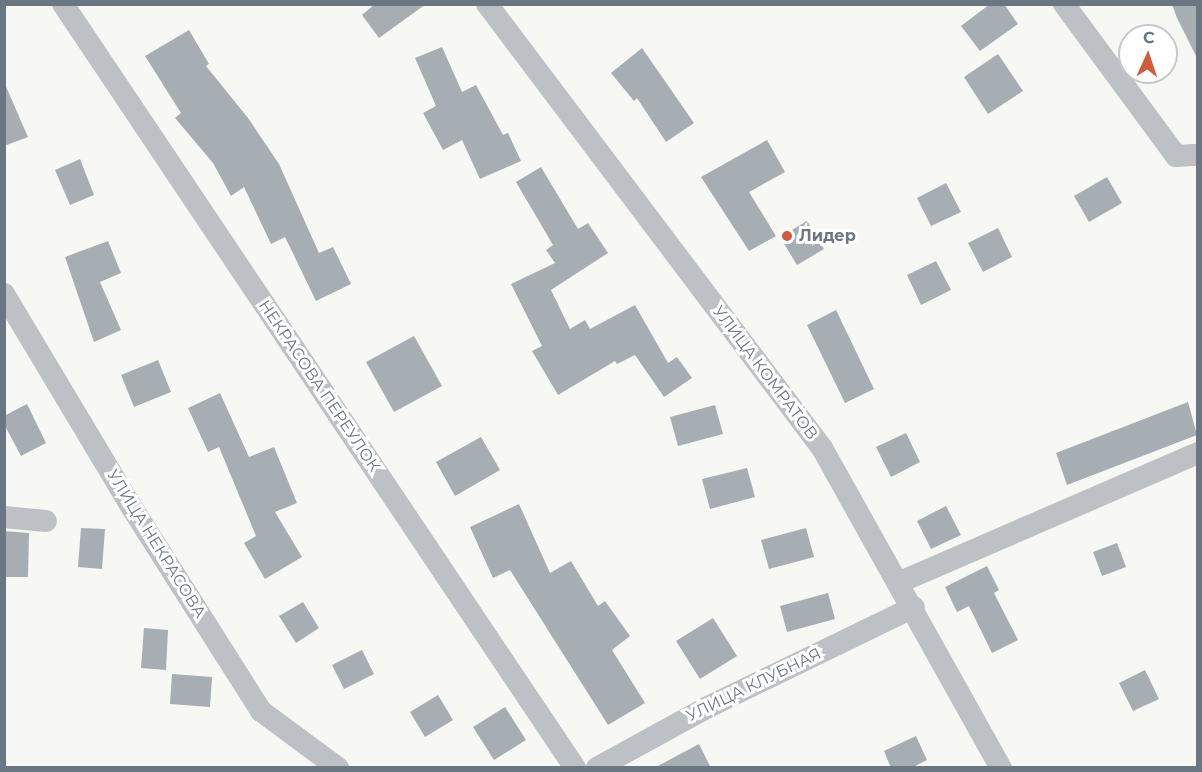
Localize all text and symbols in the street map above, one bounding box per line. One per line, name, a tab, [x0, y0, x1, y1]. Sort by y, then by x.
north arrow	[1118, 24, 1178, 84]
text: С	[1143, 28, 1155, 47]
place label: Лидер	[799, 226, 856, 246]
marker: Лидер	[780, 229, 794, 243]
street label: НЕКРАСОВА ПЕРЕУЛОК	[254, 297, 384, 475]
street label: УЛИЦА КОМРАТОВ	[709, 302, 821, 444]
street label: УЛИЦА НЕКРАСОВА	[103, 466, 209, 622]
street label: УЛИЦА КЛУБНАЯ	[684, 644, 824, 726]

